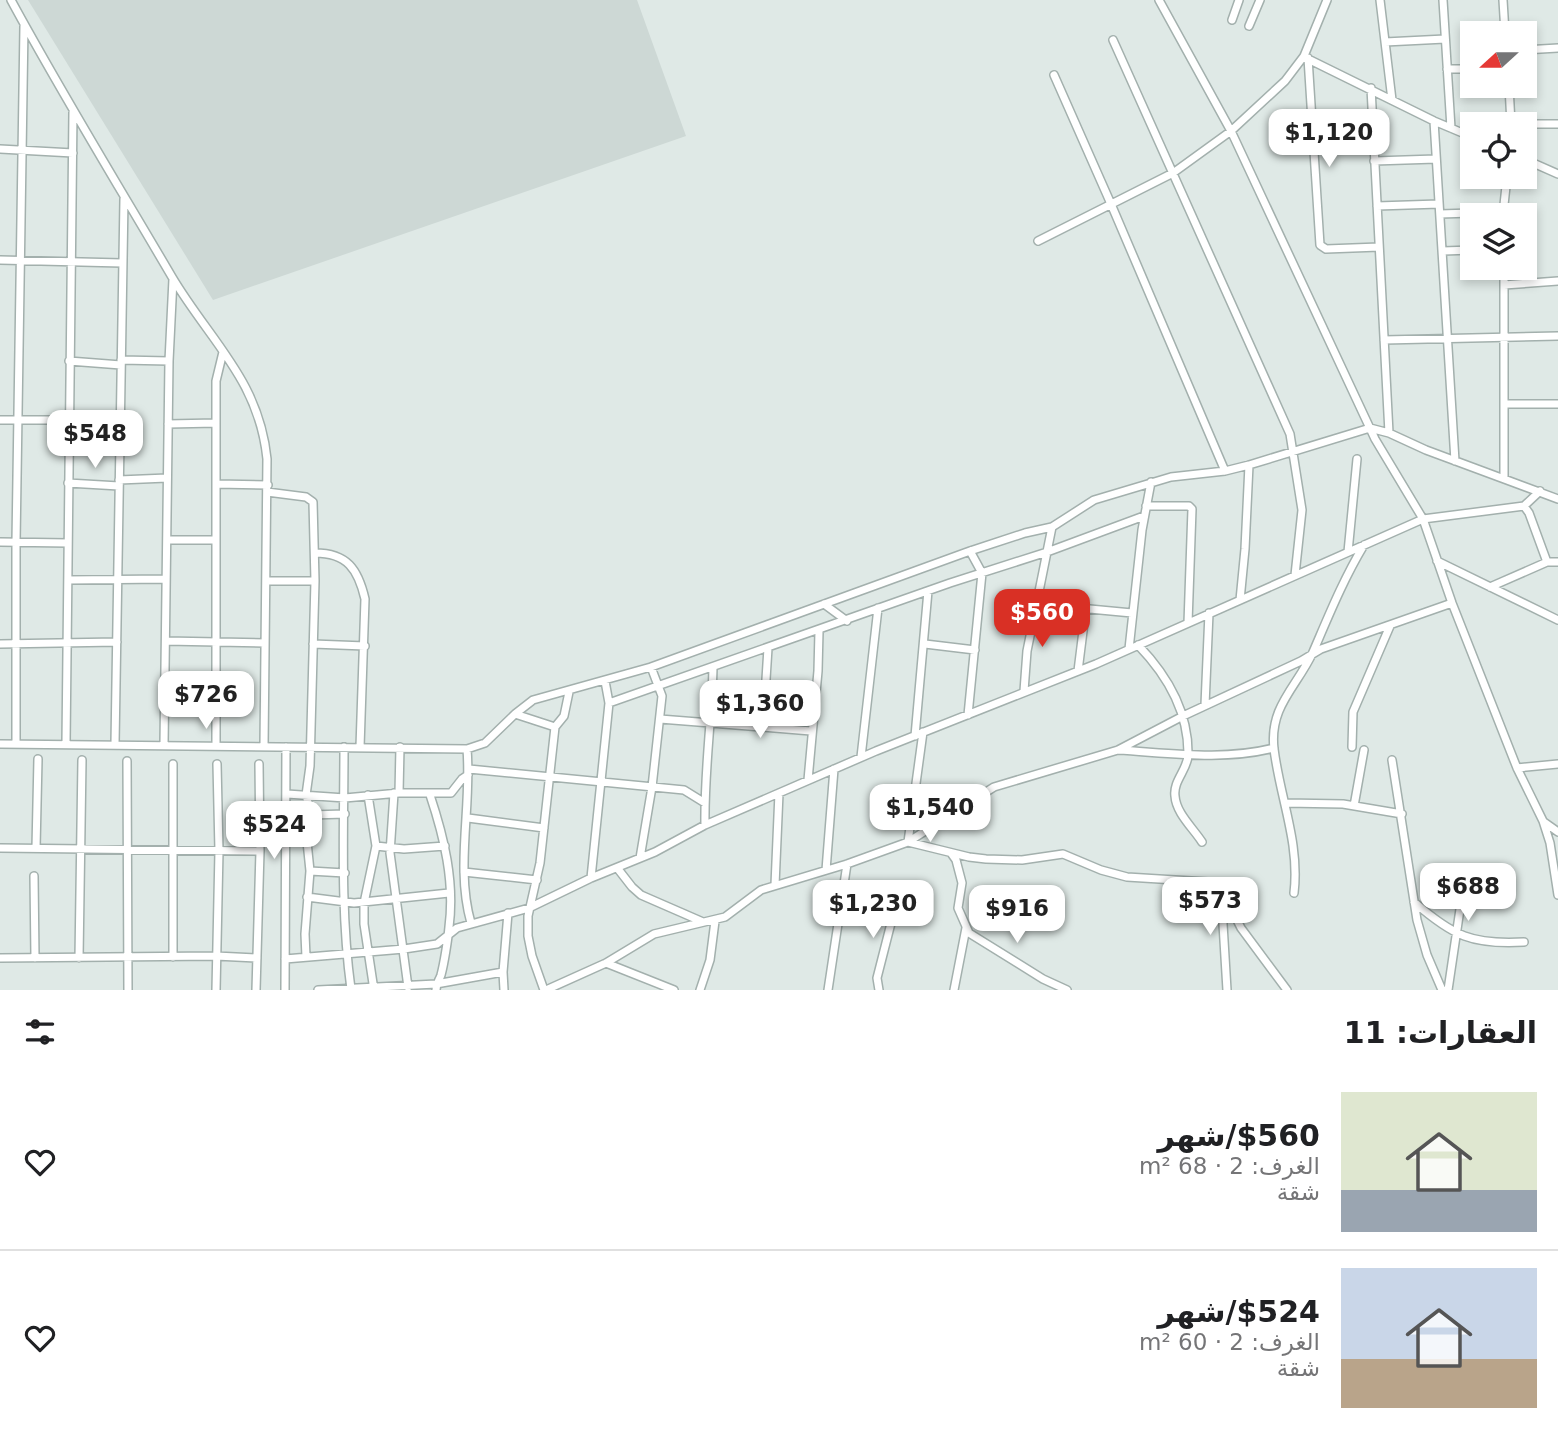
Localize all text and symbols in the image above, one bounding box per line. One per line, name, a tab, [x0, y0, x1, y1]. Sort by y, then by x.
north arrow	[1460, 21, 1536, 98]
map controls	[1460, 21, 1537, 280]
pin: $1,120	[1272, 110, 1386, 169]
button: locate	[1460, 112, 1537, 189]
text: $1,120	[1285, 119, 1373, 145]
button: layers	[1460, 203, 1537, 280]
pin: $548	[54, 410, 136, 470]
text: $548	[63, 420, 127, 446]
pin: $560	[1001, 590, 1083, 649]
text: $560	[1010, 599, 1074, 625]
pin: $726	[165, 672, 247, 731]
pin: $1,360	[703, 680, 817, 740]
text: $726	[174, 681, 238, 707]
text: $1,360	[716, 690, 804, 716]
pin: $1,540	[873, 784, 987, 844]
text: $1,540	[886, 794, 974, 820]
pin: $524	[233, 802, 315, 861]
text: $524	[242, 811, 306, 837]
pin: $688	[1427, 864, 1509, 923]
text: $688	[1436, 873, 1500, 899]
pin: $573	[1169, 878, 1251, 937]
pin: $1,230	[816, 880, 930, 940]
pin: $916	[976, 886, 1058, 945]
text: $573	[1178, 887, 1242, 913]
text: $1,230	[829, 890, 917, 916]
text: $916	[985, 895, 1049, 921]
icon: filters	[21, 1013, 59, 1051]
text: العقارات: 11	[1344, 1015, 1537, 1050]
text: $560/شهر	[1158, 1118, 1320, 1153]
icon: home	[1397, 1120, 1481, 1204]
icon: heart	[21, 1143, 59, 1181]
text: الغرف: 2 · 68 m²	[1139, 1153, 1320, 1179]
text: شقة	[1277, 1179, 1320, 1205]
text: $524/شهر	[1158, 1294, 1320, 1329]
icon: home	[1397, 1296, 1481, 1380]
icon: heart	[21, 1319, 59, 1357]
text: الغرف: 2 · 60 m²	[1139, 1329, 1320, 1355]
text: شقة	[1277, 1355, 1320, 1381]

